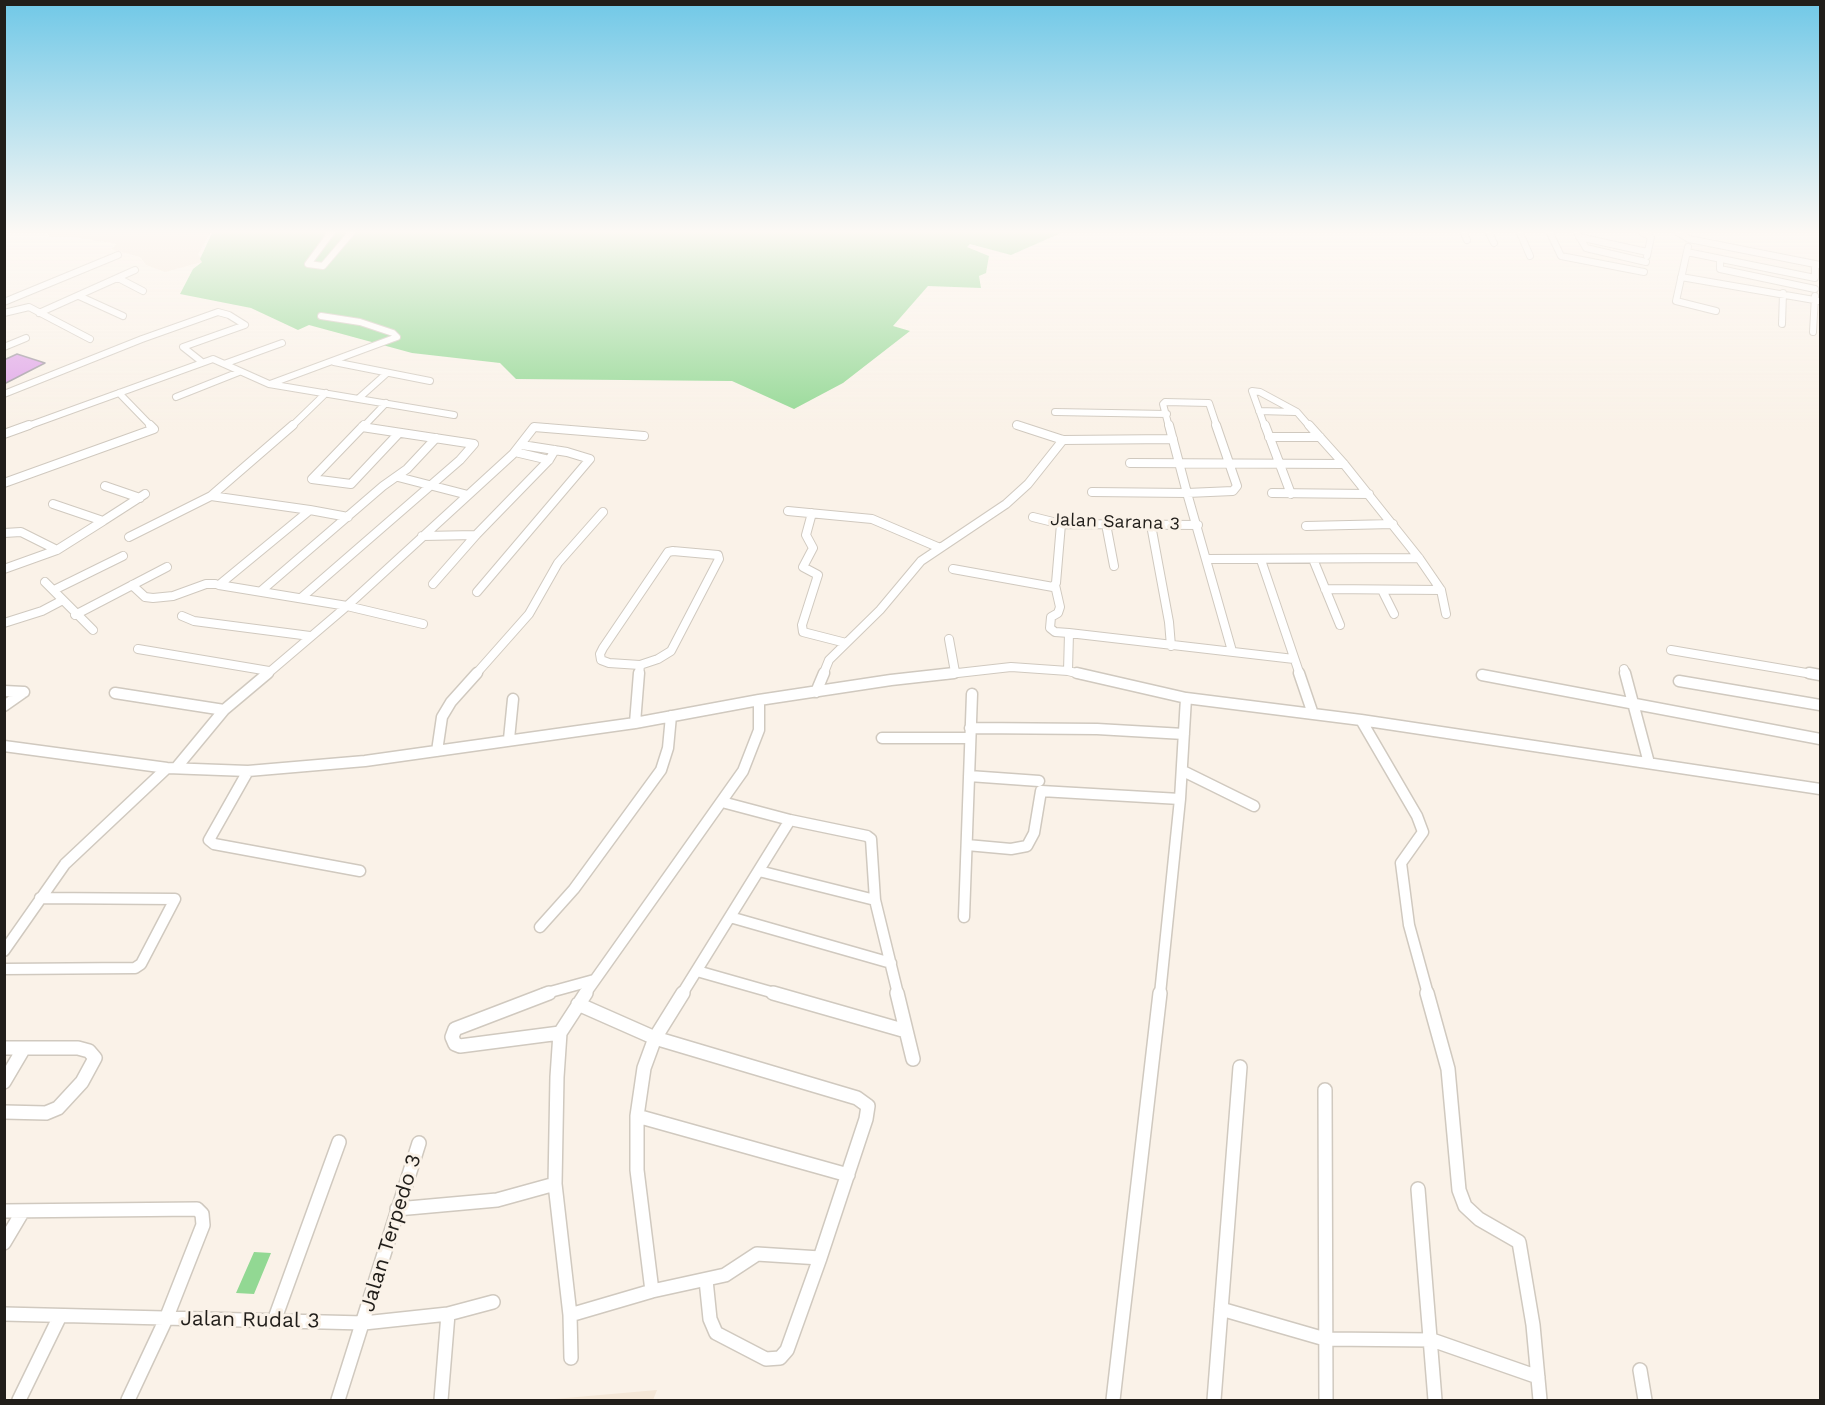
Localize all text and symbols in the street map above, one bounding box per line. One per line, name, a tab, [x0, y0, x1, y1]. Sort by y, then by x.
street label: Jalan Sarana 3	[1050, 509, 1180, 535]
street label: Jalan Terpedo 3	[355, 1151, 427, 1315]
street label: Jalan Rudal 3	[180, 1306, 320, 1334]

